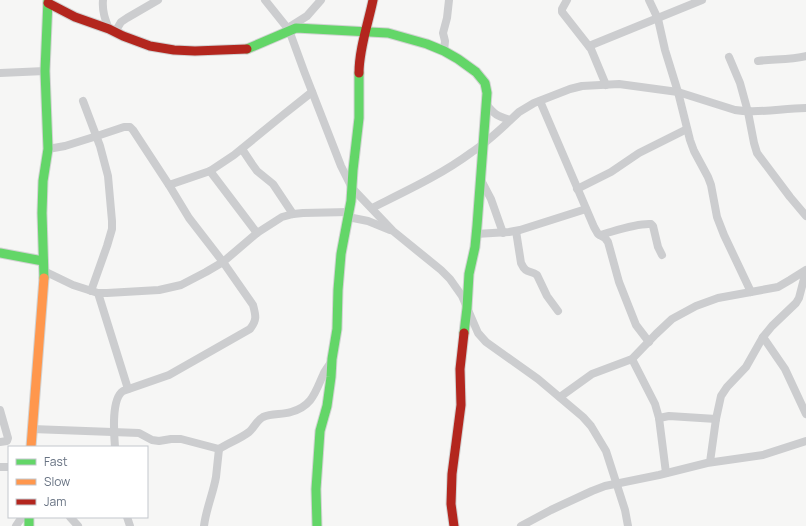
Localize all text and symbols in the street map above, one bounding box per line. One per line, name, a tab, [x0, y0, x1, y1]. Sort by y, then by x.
legend	[8, 446, 148, 518]
text: Fast	[44, 453, 68, 470]
text: Slow	[44, 473, 70, 490]
text: Jam	[44, 493, 66, 510]

